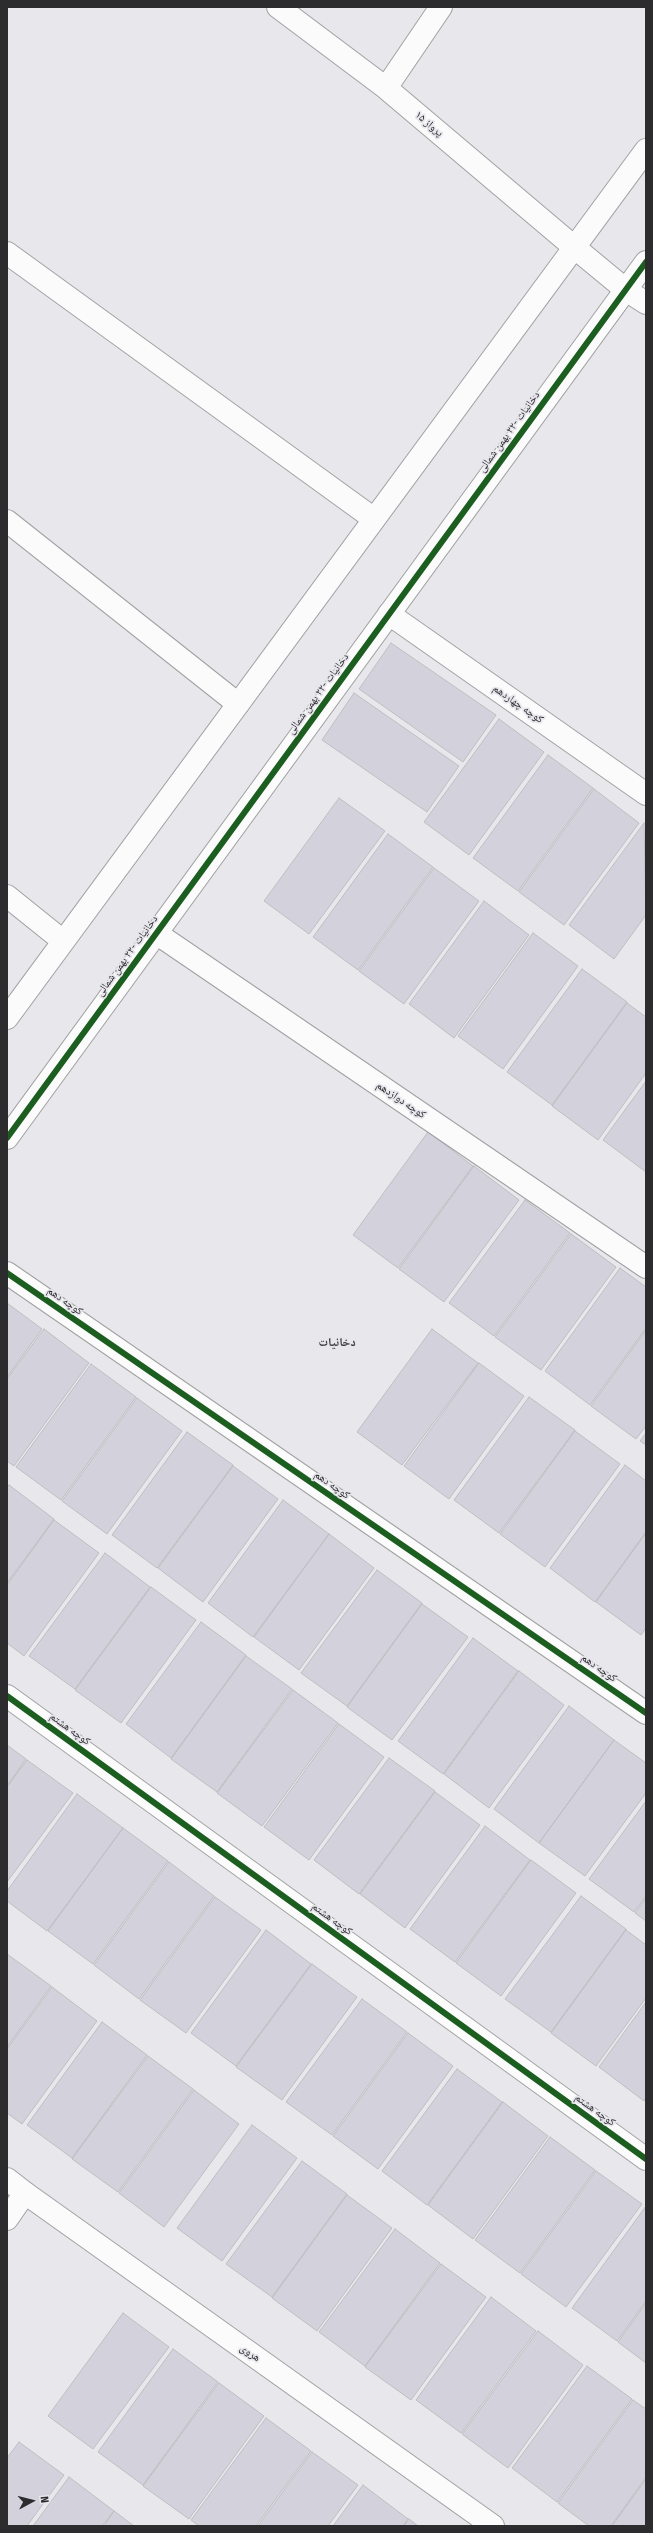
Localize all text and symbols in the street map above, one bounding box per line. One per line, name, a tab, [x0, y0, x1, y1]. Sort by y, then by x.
street label: پرواز ۱۵	[412, 108, 446, 140]
street label: دخانیات -۲۲ بهمن شمالی	[475, 389, 543, 475]
street label: دخانیات -۲۲ بهمن شمالی	[284, 651, 352, 737]
street label: کوچه چهاردهم	[490, 682, 546, 726]
street label: دخانیات -۲۲ بهمن شمالی	[93, 913, 161, 999]
street label: کوچه دوازدهم	[374, 1079, 428, 1121]
street label: کوچه دهم	[45, 1284, 85, 1318]
district label: دخانیات	[318, 1336, 356, 1350]
street label: کوچه دهم	[312, 1468, 352, 1502]
street label: کوچه دهم	[579, 1651, 619, 1685]
street label: کوچه هشتم	[47, 1710, 93, 1748]
street label: کوچه هشتم	[309, 1900, 355, 1938]
street label: کوچه هشتم	[572, 2091, 618, 2129]
street label: هروی	[237, 2341, 263, 2365]
north arrow	[12, 2481, 52, 2521]
text: N	[38, 2495, 51, 2504]

